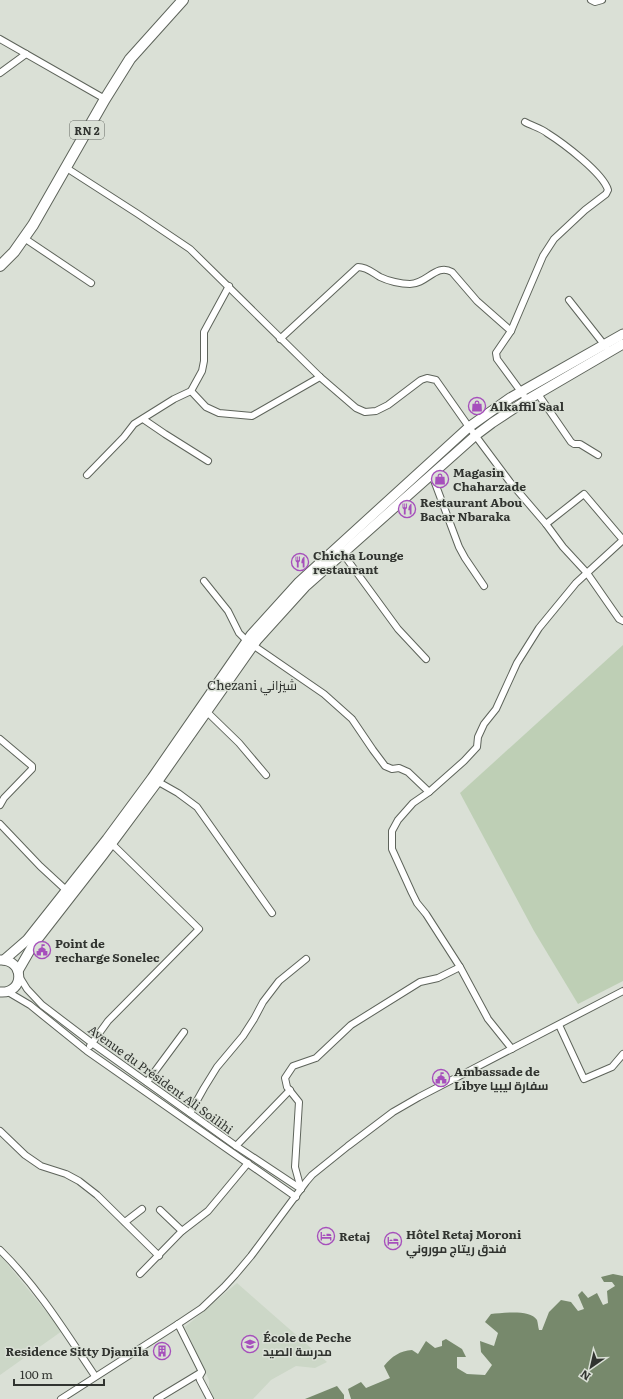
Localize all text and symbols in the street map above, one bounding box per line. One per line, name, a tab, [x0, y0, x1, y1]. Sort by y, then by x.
road number: RN 2	[70, 121, 104, 139]
shop icon: Alkaffil Saal	[467, 396, 487, 416]
place label: Alkaffil Saal	[490, 397, 565, 415]
place label: Magasin Chaharzade	[453, 463, 526, 495]
shop icon: Magasin Chaharzade	[430, 469, 450, 489]
place label: Restaurant Abou Bacar Nbaraka	[420, 493, 522, 525]
restaurant icon: Restaurant Abou Bacar Nbaraka	[397, 499, 417, 519]
place label: Chicha Lounge restaurant	[313, 546, 404, 578]
restaurant icon: Chicha Lounge restaurant	[290, 552, 310, 572]
district label: Chezani شيزاني	[207, 675, 297, 696]
place label: Point de recharge Sonelec	[55, 934, 160, 966]
public building icon: Point de recharge Sonelec	[32, 940, 52, 960]
street label: Avenue du Président Ali Soilihi	[85, 1020, 237, 1138]
place label: Ambassade de Libye سفارة ليبيا	[454, 1062, 549, 1094]
public building icon: Ambassade de Libye سفارة ليبيا	[431, 1068, 451, 1088]
place label: Hôtel Retaj Moroni فندق ريتاج موروني	[406, 1225, 522, 1259]
hotel icon: Retaj	[316, 1226, 336, 1246]
place label: Retaj	[339, 1227, 370, 1245]
hotel icon: Hôtel Retaj Moroni فندق ريتاج موروني	[383, 1231, 403, 1251]
place label: École de Peche مدرسة الصيد	[263, 1328, 352, 1360]
school or university icon: École de Peche مدرسة الصيد	[240, 1334, 260, 1354]
building icon: Residence Sitty Djamila	[152, 1341, 172, 1361]
place label: Residence Sitty Djamila	[6, 1342, 149, 1360]
north arrow	[571, 1347, 611, 1387]
scale bar	[14, 1361, 104, 1387]
text: 100 m	[20, 1365, 53, 1383]
text: N	[577, 1367, 593, 1385]

